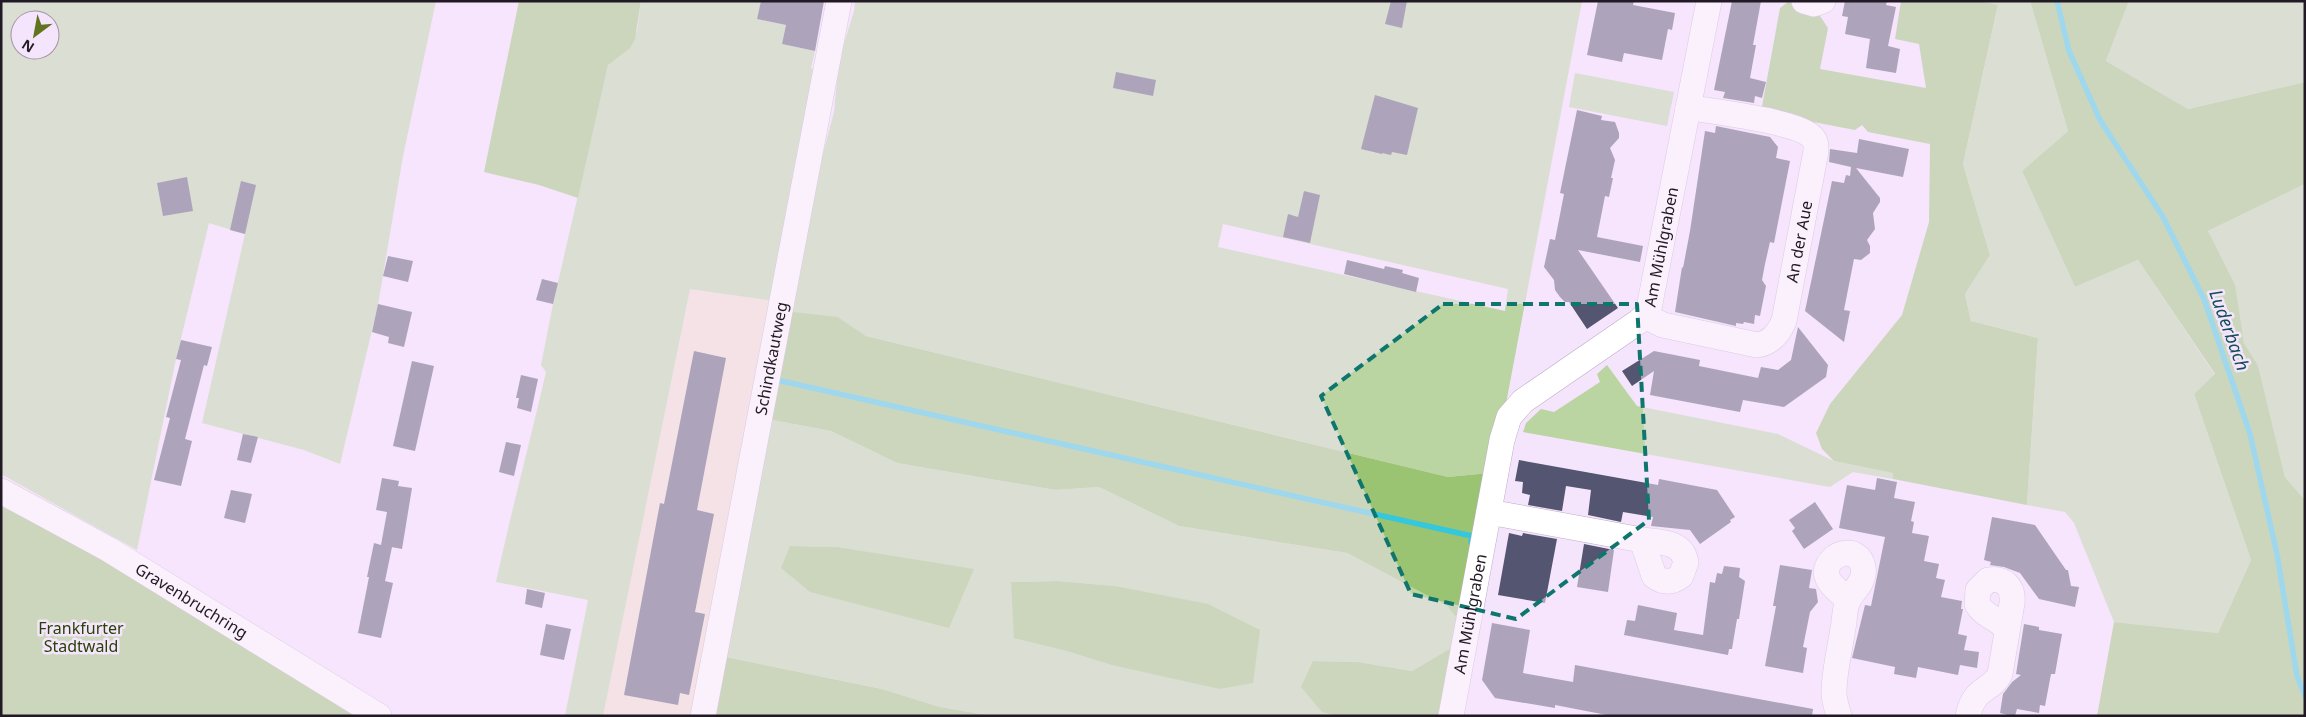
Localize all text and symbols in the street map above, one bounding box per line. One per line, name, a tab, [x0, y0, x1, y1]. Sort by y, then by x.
north arrow	[10, 10, 60, 60]
text: N	[18, 35, 38, 58]
street label: Am Mühlgraben	[1638, 185, 1683, 309]
street label: An der Aue	[1780, 199, 1817, 284]
water label: Luderbach	[2204, 286, 2256, 374]
street label: Schindkautweg	[749, 300, 793, 417]
street label: Am Mühlgraben	[1448, 552, 1492, 676]
street label: Gravenbruchring	[131, 558, 252, 644]
park label: Frankfurter Stadtwald	[38, 617, 124, 657]

